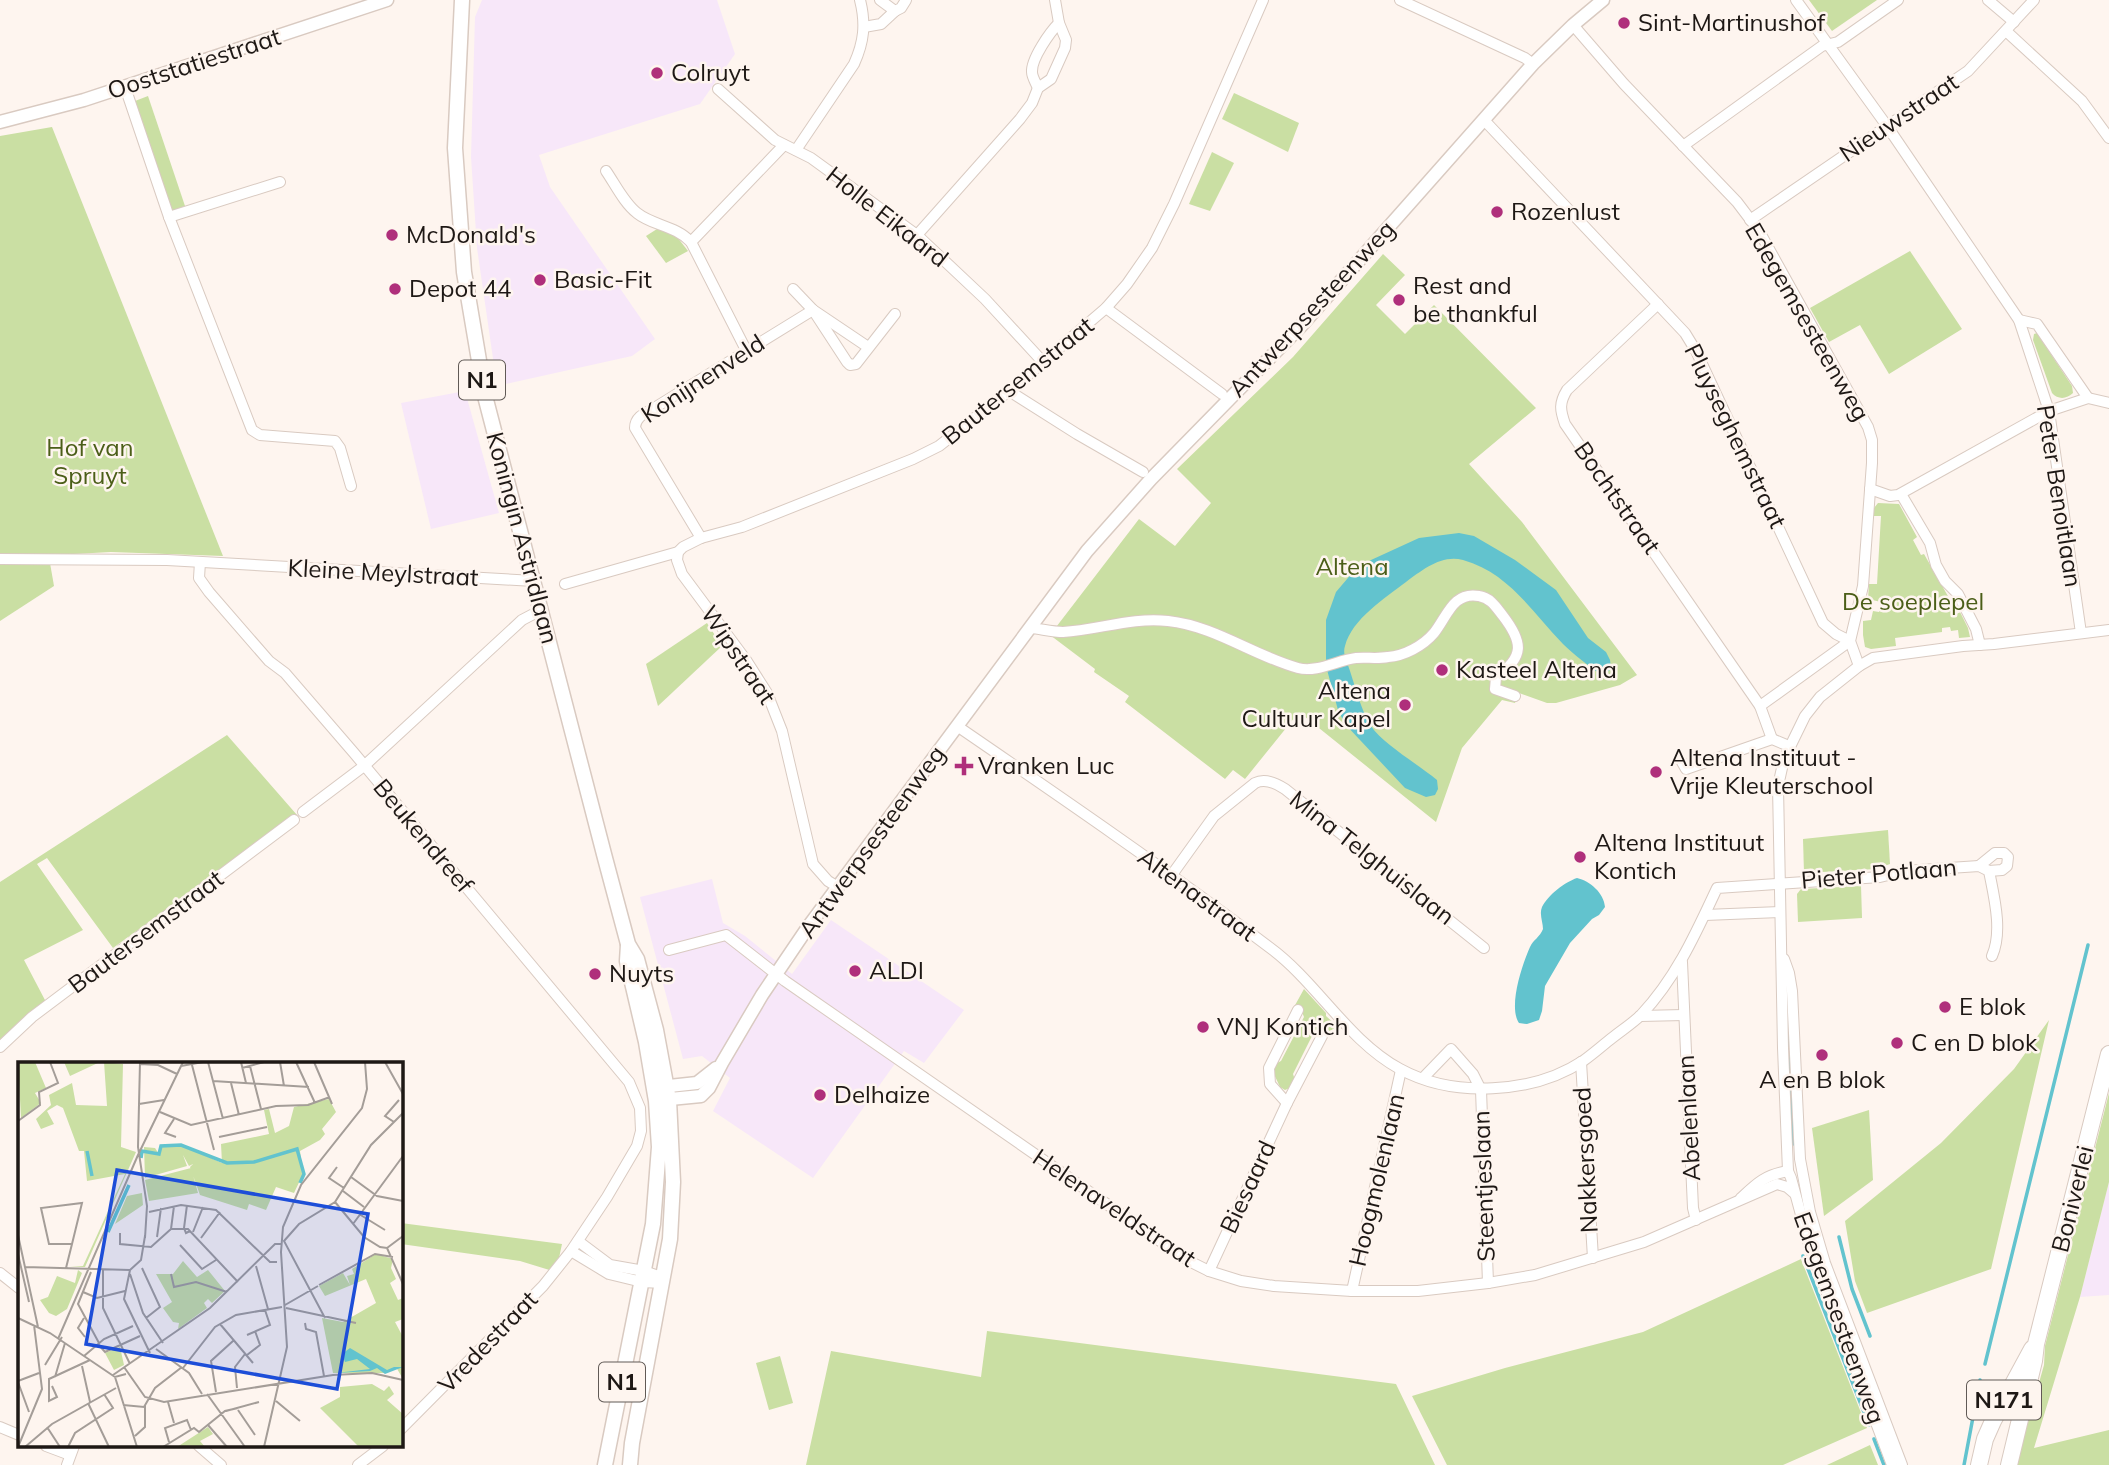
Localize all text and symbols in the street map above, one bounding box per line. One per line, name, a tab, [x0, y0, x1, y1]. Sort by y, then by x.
place label: Sint-Martinushof	[1638, 7, 1826, 37]
marker: Sint-Martinushof	[1616, 15, 1632, 31]
street label: Ooststatiestraat	[103, 21, 284, 105]
place label: Colruyt	[671, 57, 750, 87]
marker: Colruyt	[649, 65, 665, 81]
street label: Nieuwstraat	[1833, 66, 1964, 168]
street label: Holle Eikaard	[821, 159, 955, 273]
place label: Rozenlust	[1511, 196, 1620, 226]
marker: Rozenlust	[1489, 204, 1505, 220]
street label: Antwerpsesteenweg	[1222, 214, 1401, 403]
street label: Edegemsesteenweg	[1739, 217, 1877, 426]
place label: McDonald's	[406, 219, 536, 249]
marker: McDonald's	[384, 227, 400, 243]
place label: Basic-Fit	[554, 264, 652, 294]
place label: Rest and be thankful	[1413, 270, 1538, 328]
marker: Basic-Fit	[532, 272, 548, 288]
place label: Depot 44	[409, 273, 511, 303]
marker: Depot 44	[387, 281, 403, 297]
marker: Rest and be thankful	[1391, 292, 1407, 308]
street label: Bautersemstraat	[935, 310, 1099, 451]
street label: Konijnenveld	[635, 327, 770, 429]
street label: Pluyseghemstraat	[1678, 339, 1794, 533]
road number: N1	[459, 360, 505, 400]
street label: Peter Benoitlaan	[2031, 402, 2089, 589]
street label: Koningin Astridlaan	[480, 429, 566, 647]
park label: Hof van Spruyt	[46, 432, 134, 490]
street label: Bochtstraat	[1568, 435, 1667, 559]
park label: Altena	[1315, 551, 1389, 581]
street label: Kleine Meylstraat	[287, 552, 479, 592]
park label: De soeplepel	[1842, 586, 1984, 616]
street label: Wipstraat	[695, 599, 783, 710]
place label: Kasteel Altena	[1456, 654, 1617, 684]
marker: Kasteel Altena	[1434, 662, 1450, 678]
place label: Altena Cultuur Kapel	[1241, 675, 1391, 733]
marker: Altena Cultuur Kapel	[1397, 697, 1413, 713]
street label: Antwerpsesteenweg	[791, 739, 951, 943]
place label: Altena Instituut - Vrije Kleuterschool	[1670, 742, 1874, 800]
place label: Vranken Luc	[978, 750, 1115, 780]
marker: Vranken Luc	[956, 758, 972, 774]
marker: Altena Instituut - Vrije Kleuterschool	[1648, 764, 1664, 780]
street label: Beukendreef	[367, 772, 481, 899]
street label: Mina Telghuislaan	[1284, 784, 1461, 931]
place label: Altena Instituut Kontich	[1594, 827, 1764, 885]
street label: Altenastraat	[1132, 841, 1263, 947]
marker: Altena Instituut Kontich	[1572, 849, 1588, 865]
street label: Pieter Potlaan	[1800, 851, 1958, 895]
street label: Bautersemstraat	[62, 863, 229, 999]
place label: ALDI	[869, 955, 924, 985]
place label: Nuyts	[609, 958, 674, 988]
marker: ALDI	[847, 963, 863, 979]
marker: Nuyts	[587, 966, 603, 982]
place label: E blok	[1959, 991, 2026, 1021]
marker: E blok	[1937, 999, 1953, 1015]
place label: VNJ Kontich	[1217, 1011, 1349, 1041]
marker: VNJ Kontich	[1195, 1019, 1211, 1035]
place label: C en D blok	[1911, 1027, 2038, 1057]
marker: C en D blok	[1889, 1035, 1905, 1051]
marker: A en B blok	[1814, 1047, 1830, 1063]
street label: Abelenlaan	[1670, 1054, 1706, 1182]
inset map	[18, 1062, 402, 1448]
place label: A en B blok	[1759, 1064, 1886, 1094]
place label: Delhaize	[834, 1079, 930, 1109]
street label: Nakkersgoed	[1566, 1086, 1604, 1234]
marker: Delhaize	[812, 1087, 828, 1103]
street label: Hoogmolenlaan	[1342, 1090, 1410, 1269]
street label: Steentjeslaan	[1465, 1110, 1501, 1262]
street label: Biesaard	[1213, 1135, 1282, 1238]
street label: Helenaveldstraat	[1027, 1142, 1202, 1273]
street label: Boniverlei	[2044, 1142, 2100, 1255]
street label: Edegemsesteenweg	[1788, 1208, 1892, 1428]
street label: Vredestraat	[431, 1284, 543, 1399]
road number: N1	[599, 1362, 645, 1401]
road number: N171	[1967, 1380, 2041, 1420]

